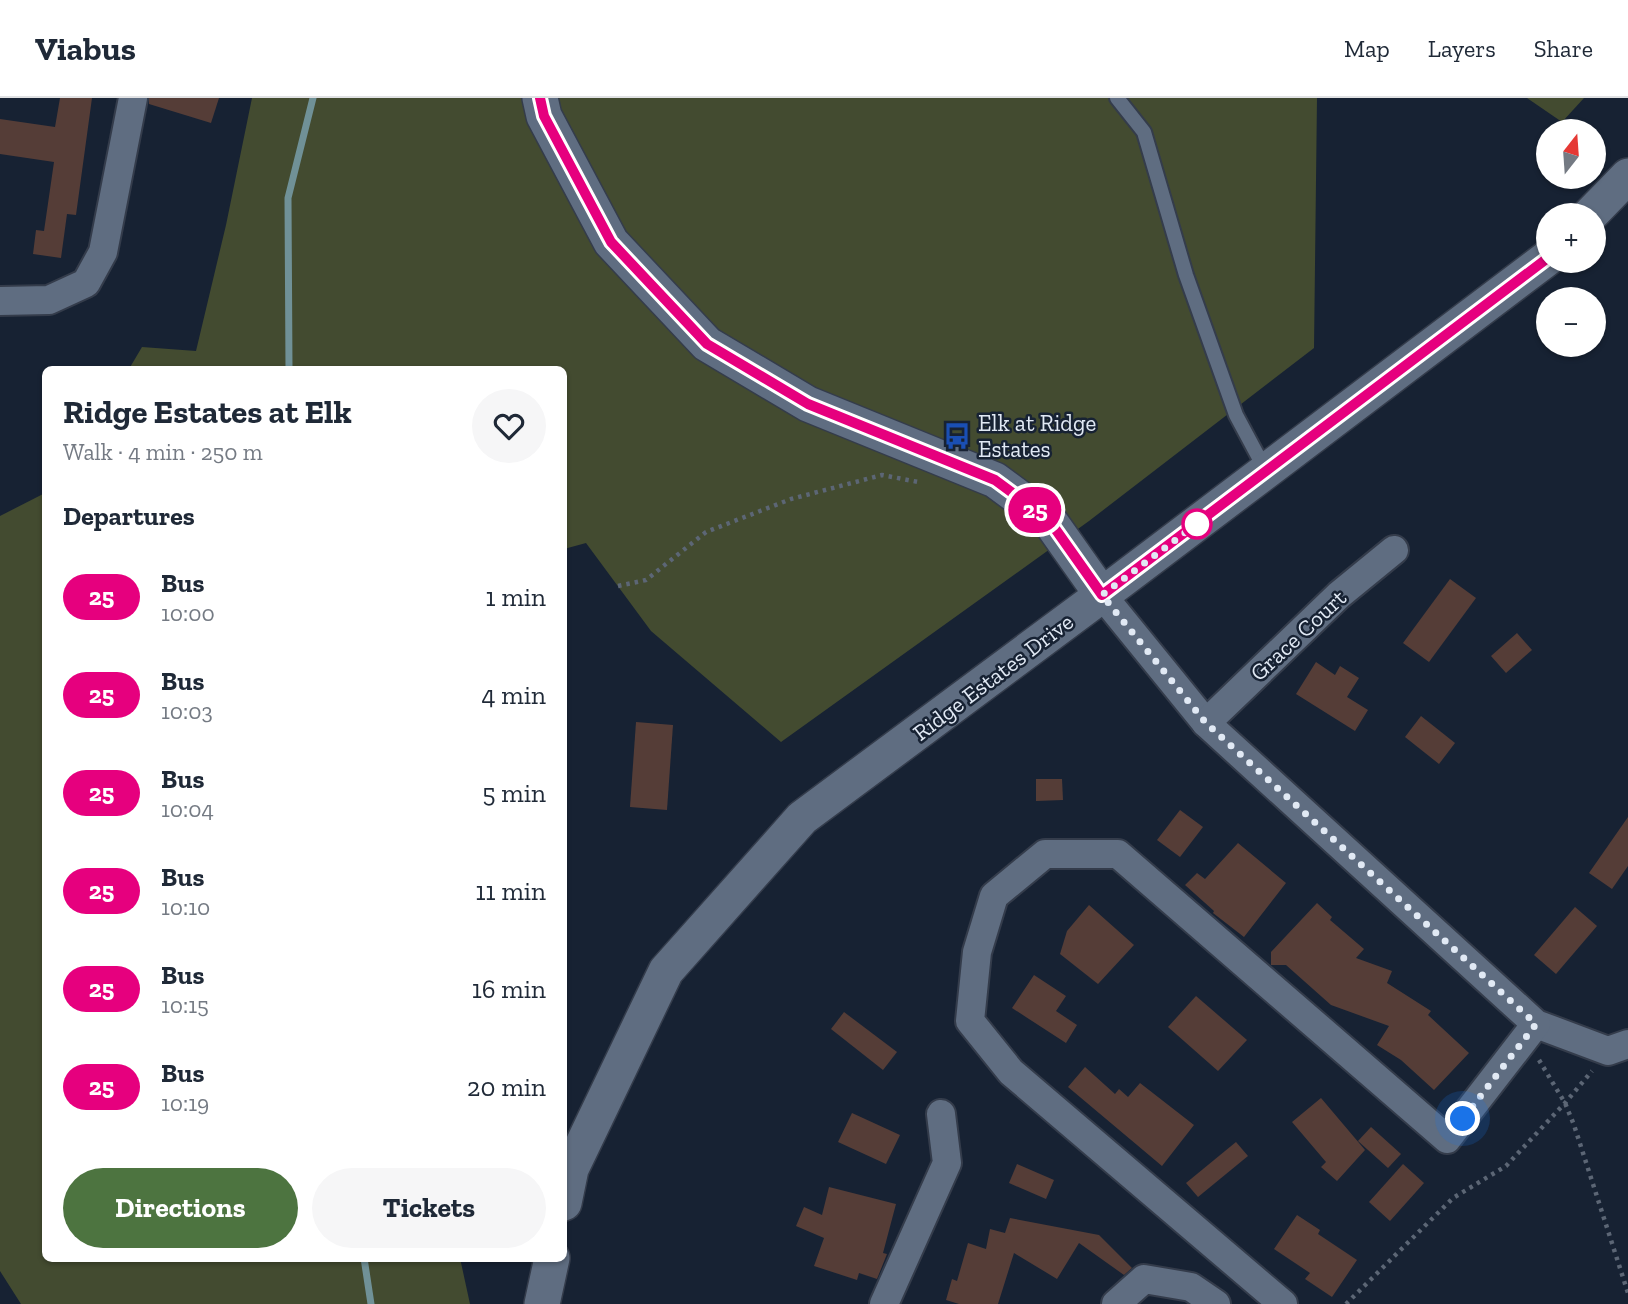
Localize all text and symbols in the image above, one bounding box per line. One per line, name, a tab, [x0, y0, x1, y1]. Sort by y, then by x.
text: Viabus	[35, 29, 136, 68]
text: Map	[1344, 34, 1390, 63]
text: Layers	[1428, 34, 1496, 63]
text: Share	[1534, 34, 1593, 63]
north arrow	[1536, 119, 1606, 189]
map controls	[1536, 119, 1606, 357]
button: +	[1536, 203, 1606, 273]
button: −	[1536, 287, 1606, 357]
button: heart	[472, 389, 546, 463]
text: Ridge Estates at Elk	[63, 392, 352, 431]
place label: Elk at Ridge Estates	[978, 409, 1096, 463]
bus stop icon: Elk at Ridge Estates	[942, 421, 972, 451]
text: Walk · 4 min · 250 m	[63, 438, 263, 466]
line badge: 25	[1004, 487, 1066, 533]
text: 25	[1022, 495, 1048, 524]
text: Departures	[63, 500, 195, 532]
unlabelled marker	[1182, 509, 1212, 539]
text: Bus	[161, 567, 204, 599]
text: 1 min	[485, 581, 546, 613]
text: 25	[89, 582, 114, 611]
street label: Grace Court	[1244, 583, 1352, 687]
text: 10:00	[161, 599, 215, 627]
street label: Ridge Estates Drive	[907, 607, 1079, 747]
text: Bus	[161, 665, 204, 697]
text: 4 min	[481, 679, 546, 711]
text: 25	[89, 680, 114, 709]
text: 10:03	[161, 697, 213, 725]
text: Bus	[161, 763, 204, 795]
text: 5 min	[482, 777, 546, 809]
text: 25	[89, 778, 114, 807]
text: 10:04	[161, 795, 214, 823]
text: Bus	[161, 861, 204, 893]
text: 11 min	[475, 875, 546, 907]
text: 25	[89, 876, 114, 905]
text: 10:10	[161, 893, 210, 921]
text: Bus	[161, 959, 204, 991]
text: 16 min	[472, 973, 546, 1005]
text: 25	[89, 974, 114, 1003]
text: 10:15	[161, 991, 209, 1019]
text: Bus	[161, 1057, 204, 1089]
text: 20 min	[467, 1071, 546, 1103]
text: 25	[89, 1072, 114, 1101]
text: 10:19	[161, 1089, 209, 1117]
your location	[1445, 1101, 1480, 1136]
button: Directions	[63, 1168, 298, 1248]
button: Tickets	[312, 1168, 546, 1248]

